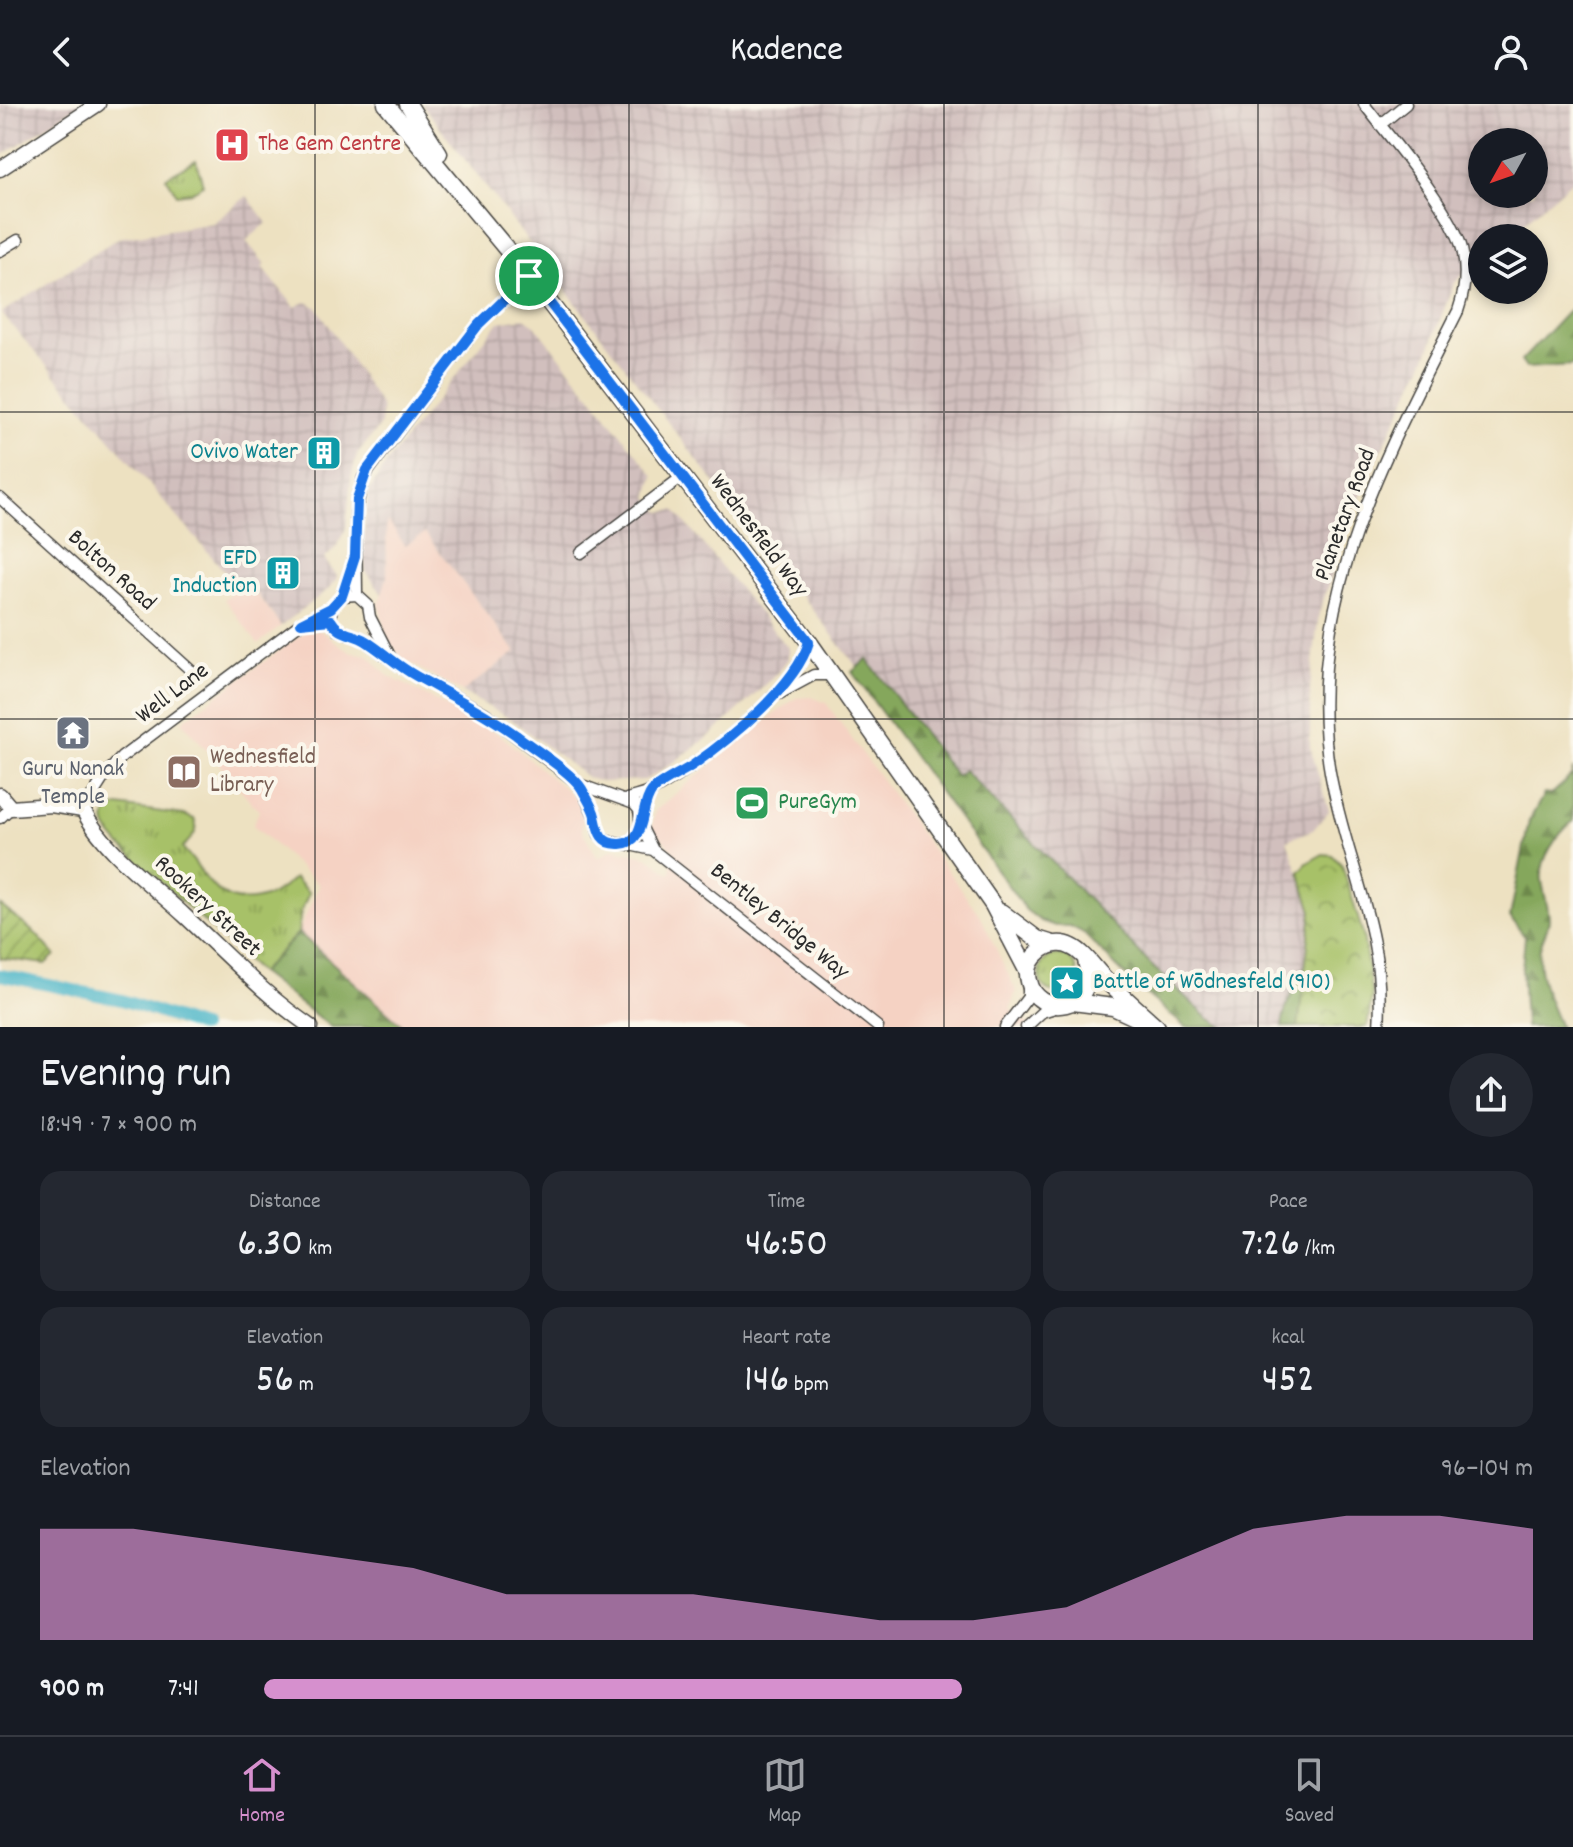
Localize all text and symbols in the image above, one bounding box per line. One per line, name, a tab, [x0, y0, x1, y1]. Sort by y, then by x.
text: Kadence	[730, 26, 843, 78]
icon: back	[40, 30, 84, 74]
icon: person	[1489, 30, 1533, 74]
hospital icon: The Gem Centre	[213, 126, 251, 164]
place label: The Gem Centre	[258, 128, 401, 162]
north arrow	[1468, 128, 1548, 208]
map controls	[1468, 128, 1548, 304]
button: layers	[1468, 224, 1548, 304]
pin	[495, 242, 563, 310]
icon: arrive	[507, 254, 551, 298]
building icon: Ovivo Water	[305, 434, 343, 472]
place label: Ovivo Water	[190, 436, 298, 470]
street label: Planetary Road	[1306, 444, 1386, 586]
street label: Wednesfield Way	[700, 467, 816, 606]
street label: Bolton Road	[59, 522, 163, 620]
place label: EFD Induction	[172, 542, 257, 604]
building icon: EFD Induction	[264, 554, 302, 592]
street label: Well Lane	[129, 655, 217, 733]
temple icon: Guru Nanak Temple	[54, 714, 92, 752]
place label: Wednesfield Library	[210, 741, 316, 803]
place label: Guru Nanak Temple	[22, 753, 124, 815]
library icon: Wednesfield Library	[165, 753, 203, 791]
sports icon: PureGym	[733, 784, 771, 822]
place label: PureGym	[778, 786, 857, 820]
street label: Rookery Street	[146, 848, 268, 966]
street label: Bentley Bridge Way	[702, 855, 857, 990]
place icon: Battle of Wōdnesfeld (910)	[1048, 964, 1086, 1002]
place label: Battle of Wōdnesfeld (910)	[1093, 966, 1330, 1000]
text: Evening run	[40, 1045, 231, 1108]
button: share	[1449, 1053, 1533, 1137]
text: 18:49 · 7 × 900 m	[40, 1107, 197, 1144]
text: Distance	[249, 1187, 321, 1218]
text: Time	[768, 1187, 805, 1218]
text: Pace	[1269, 1187, 1308, 1218]
text: 6.30	[237, 1218, 303, 1275]
text: 46:50	[745, 1218, 828, 1275]
text: 7:26	[1241, 1218, 1300, 1275]
text: km	[303, 1234, 332, 1265]
text: /km	[1300, 1234, 1335, 1265]
text: Elevation	[247, 1323, 323, 1354]
text: Heart rate	[742, 1323, 831, 1354]
text: kcal	[1271, 1323, 1305, 1354]
text: 56	[256, 1354, 294, 1411]
text: 146	[744, 1354, 789, 1411]
text: 452	[1262, 1354, 1314, 1411]
text: m	[294, 1370, 314, 1401]
text: bpm	[789, 1370, 829, 1401]
text: Elevation	[40, 1451, 130, 1488]
text: 96–104 m	[1441, 1451, 1533, 1488]
text: 900 m	[40, 1671, 104, 1708]
text: 7:41	[168, 1671, 199, 1708]
tab: Home	[239, 1753, 285, 1832]
tab: Map	[763, 1753, 807, 1832]
tab: Saved	[1285, 1753, 1334, 1832]

